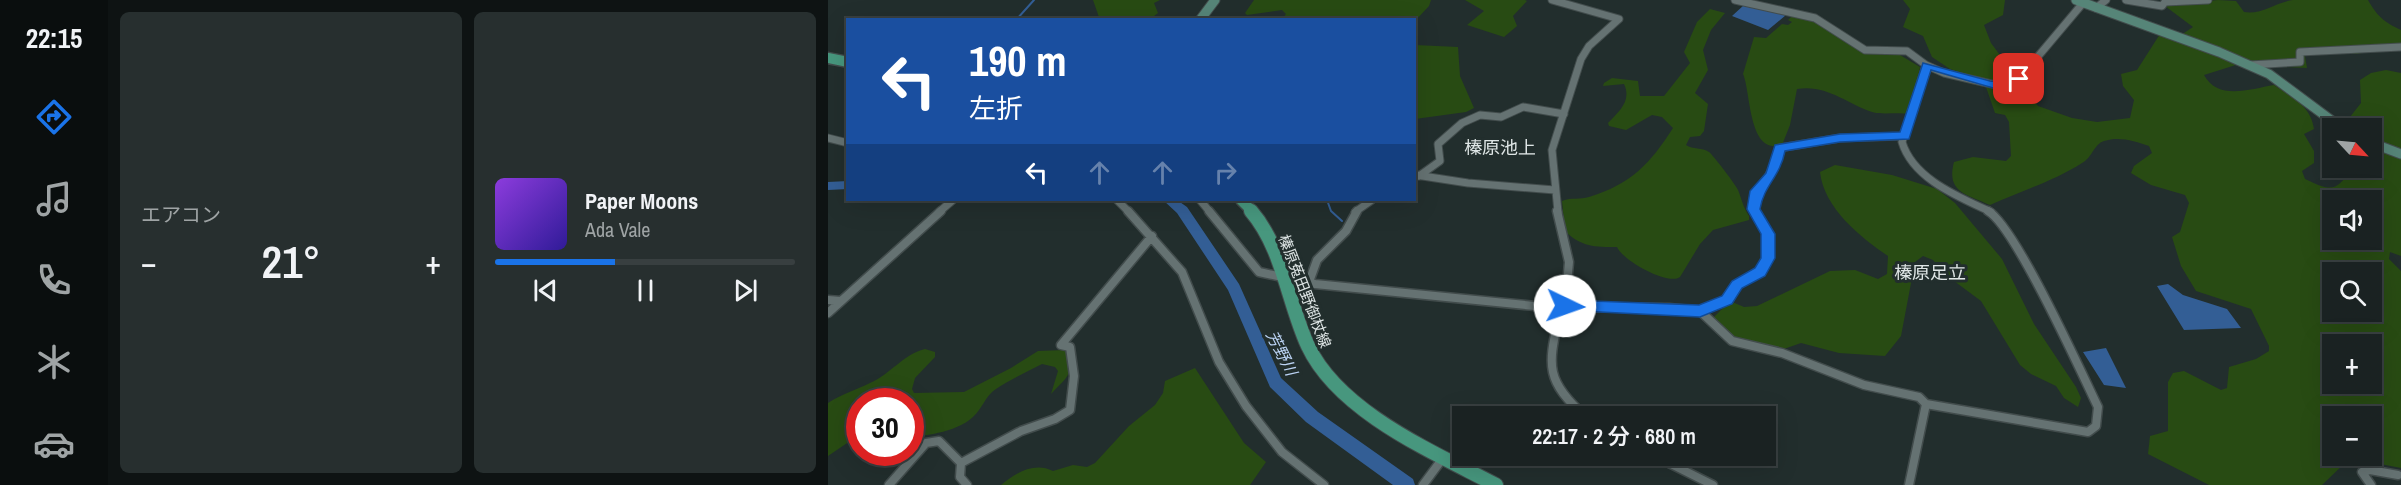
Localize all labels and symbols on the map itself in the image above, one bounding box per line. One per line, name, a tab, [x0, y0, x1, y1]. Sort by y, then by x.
pin	[1993, 53, 2044, 104]
north arrow	[2322, 118, 2382, 178]
district label: 榛原池上	[1464, 135, 1536, 160]
street label: 榛原菟田野御杖線	[1274, 231, 1336, 351]
district label: 榛原足立	[1894, 260, 1966, 285]
position arrow	[1533, 274, 1597, 338]
water label: 芳野川	[1261, 327, 1304, 381]
speed limit sign: 30	[846, 388, 924, 466]

